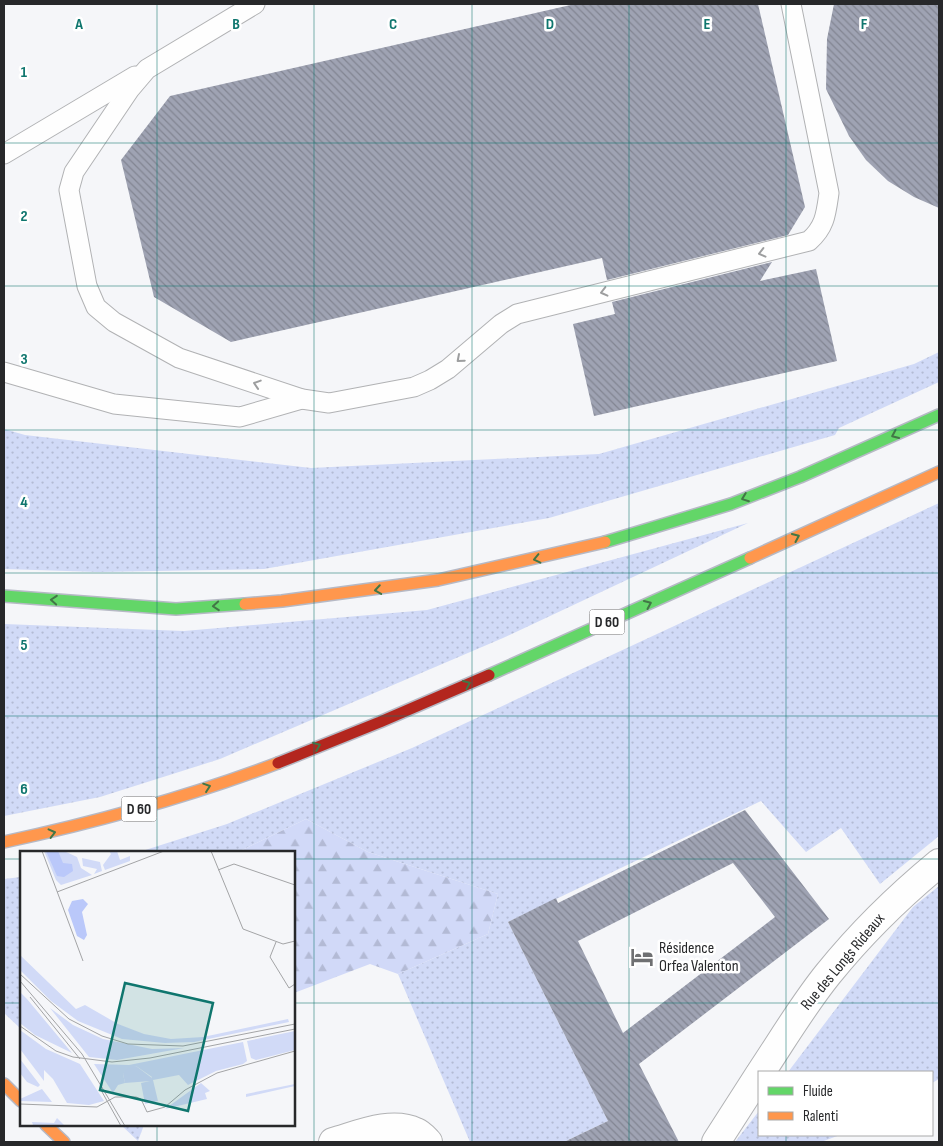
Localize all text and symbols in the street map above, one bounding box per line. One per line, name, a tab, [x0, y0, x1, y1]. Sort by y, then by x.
text: A	[74, 15, 83, 34]
text: B	[232, 15, 240, 34]
text: C	[389, 15, 397, 34]
text: D	[546, 15, 554, 34]
text: E	[704, 15, 711, 34]
text: F	[861, 15, 868, 34]
text: 1	[21, 63, 28, 82]
text: 2	[20, 207, 28, 226]
one-way arrow	[757, 247, 766, 258]
one-way arrow	[599, 286, 608, 297]
text: 3	[20, 350, 28, 369]
one-way arrow	[457, 353, 466, 362]
one-way arrow	[254, 379, 262, 389]
one-way arrow	[891, 428, 900, 439]
one-way arrow	[741, 492, 750, 502]
text: 4	[20, 493, 28, 512]
one-way arrow	[791, 533, 800, 544]
one-way arrow	[533, 553, 542, 564]
one-way arrow	[374, 584, 382, 594]
one-way arrow	[50, 594, 58, 605]
one-way arrow	[212, 600, 220, 611]
one-way arrow	[643, 600, 652, 611]
road number: D 60	[590, 610, 624, 634]
text: 5	[20, 636, 28, 655]
one-way arrow	[462, 680, 471, 691]
one-way arrow	[312, 742, 321, 753]
text: 6	[20, 780, 28, 799]
one-way arrow	[203, 783, 211, 793]
road number: D 60	[122, 796, 156, 822]
one-way arrow	[47, 828, 56, 839]
inset map	[20, 851, 295, 1126]
street label: Rue des Longs Rideaux	[797, 910, 889, 1014]
place label: Résidence Orfea Valenton	[659, 939, 739, 976]
hotel icon: Résidence Orfea Valenton	[629, 944, 655, 970]
legend	[758, 1071, 933, 1136]
text: Fluide	[803, 1082, 833, 1101]
text: Ralenti	[803, 1107, 838, 1126]

